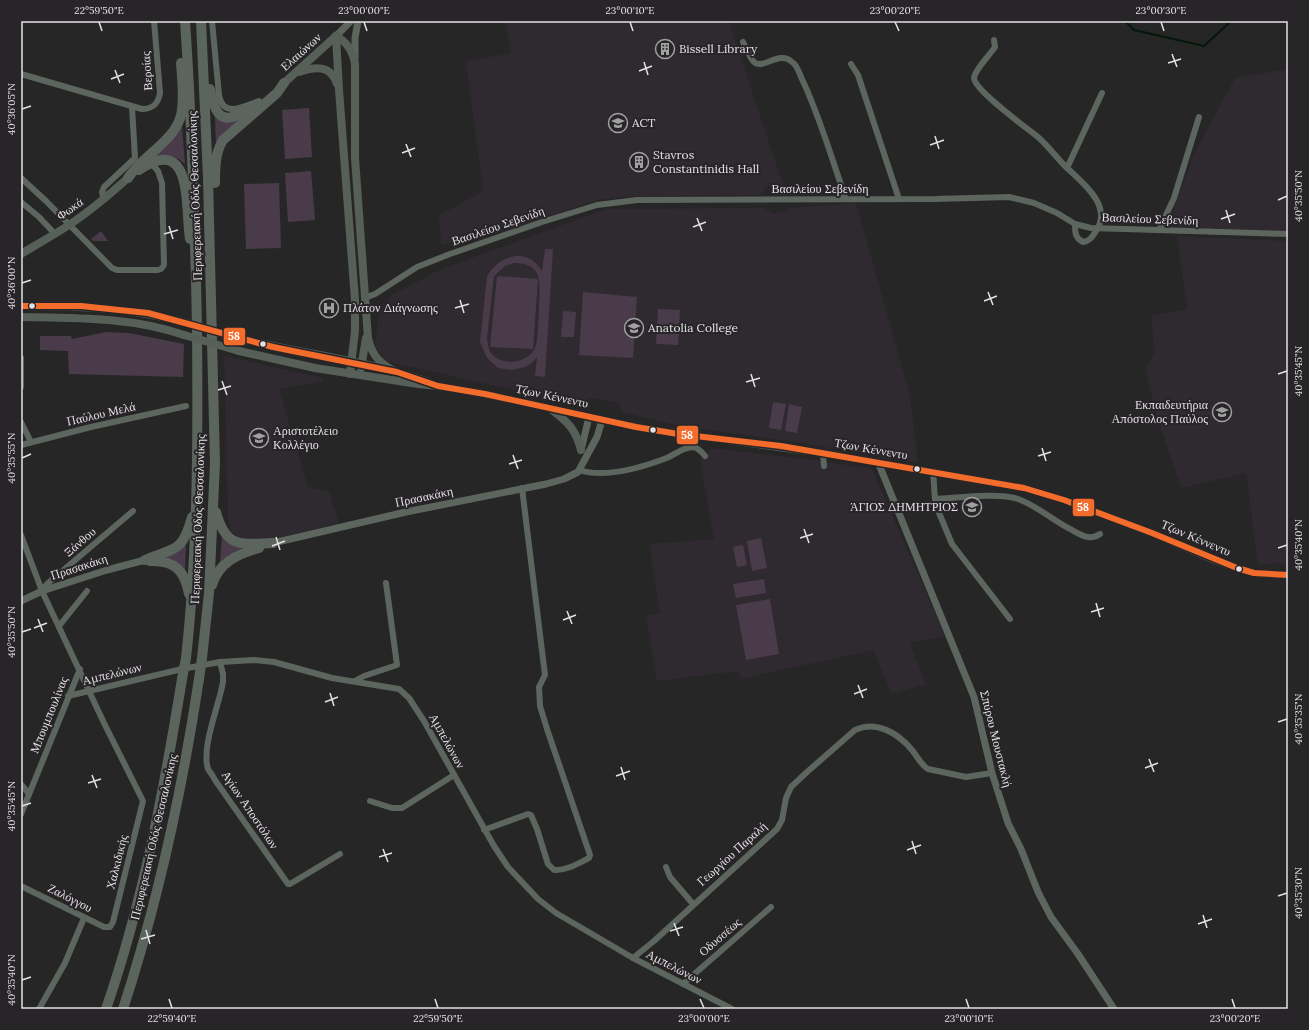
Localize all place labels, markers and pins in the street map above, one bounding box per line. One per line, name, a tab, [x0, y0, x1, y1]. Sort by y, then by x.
building icon: Bissell Library	[654, 38, 676, 60]
place label: Bissell Library	[679, 41, 758, 56]
school or university icon: ACT	[607, 112, 629, 134]
place label: ACT	[631, 115, 656, 130]
place label: Stavros Constantinidis Hall	[653, 147, 759, 176]
building icon: Stavros Constantinidis Hall	[628, 151, 650, 173]
hospital icon: Πλάτον Διάγνωσης	[318, 297, 340, 319]
place label: Πλάτον Διάγνωσης	[343, 300, 438, 315]
unlabelled marker	[27, 301, 37, 311]
school or university icon: Anatolia College	[623, 317, 645, 339]
place label: Anatolia College	[647, 320, 739, 335]
unlabelled marker	[258, 339, 268, 349]
place label: Εκπαιδευτήρια Απόστολος Παύλος	[1111, 397, 1209, 426]
school or university icon: Εκπαιδευτήρια Απόστολος Παύλος	[1211, 401, 1233, 423]
place label: Αριστοτέλειο Κολλέγιο	[273, 423, 338, 452]
unlabelled marker	[648, 425, 658, 435]
school or university icon: Αριστοτέλειο Κολλέγιο	[248, 427, 270, 449]
unlabelled marker	[912, 464, 922, 474]
school or university icon: ΆΓΙΟΣ ΔΗΜΗΤΡΙΟΣ	[961, 496, 983, 518]
place label: ΆΓΙΟΣ ΔΗΜΗΤΡΙΟΣ	[850, 499, 958, 514]
unlabelled marker	[1234, 564, 1244, 574]

